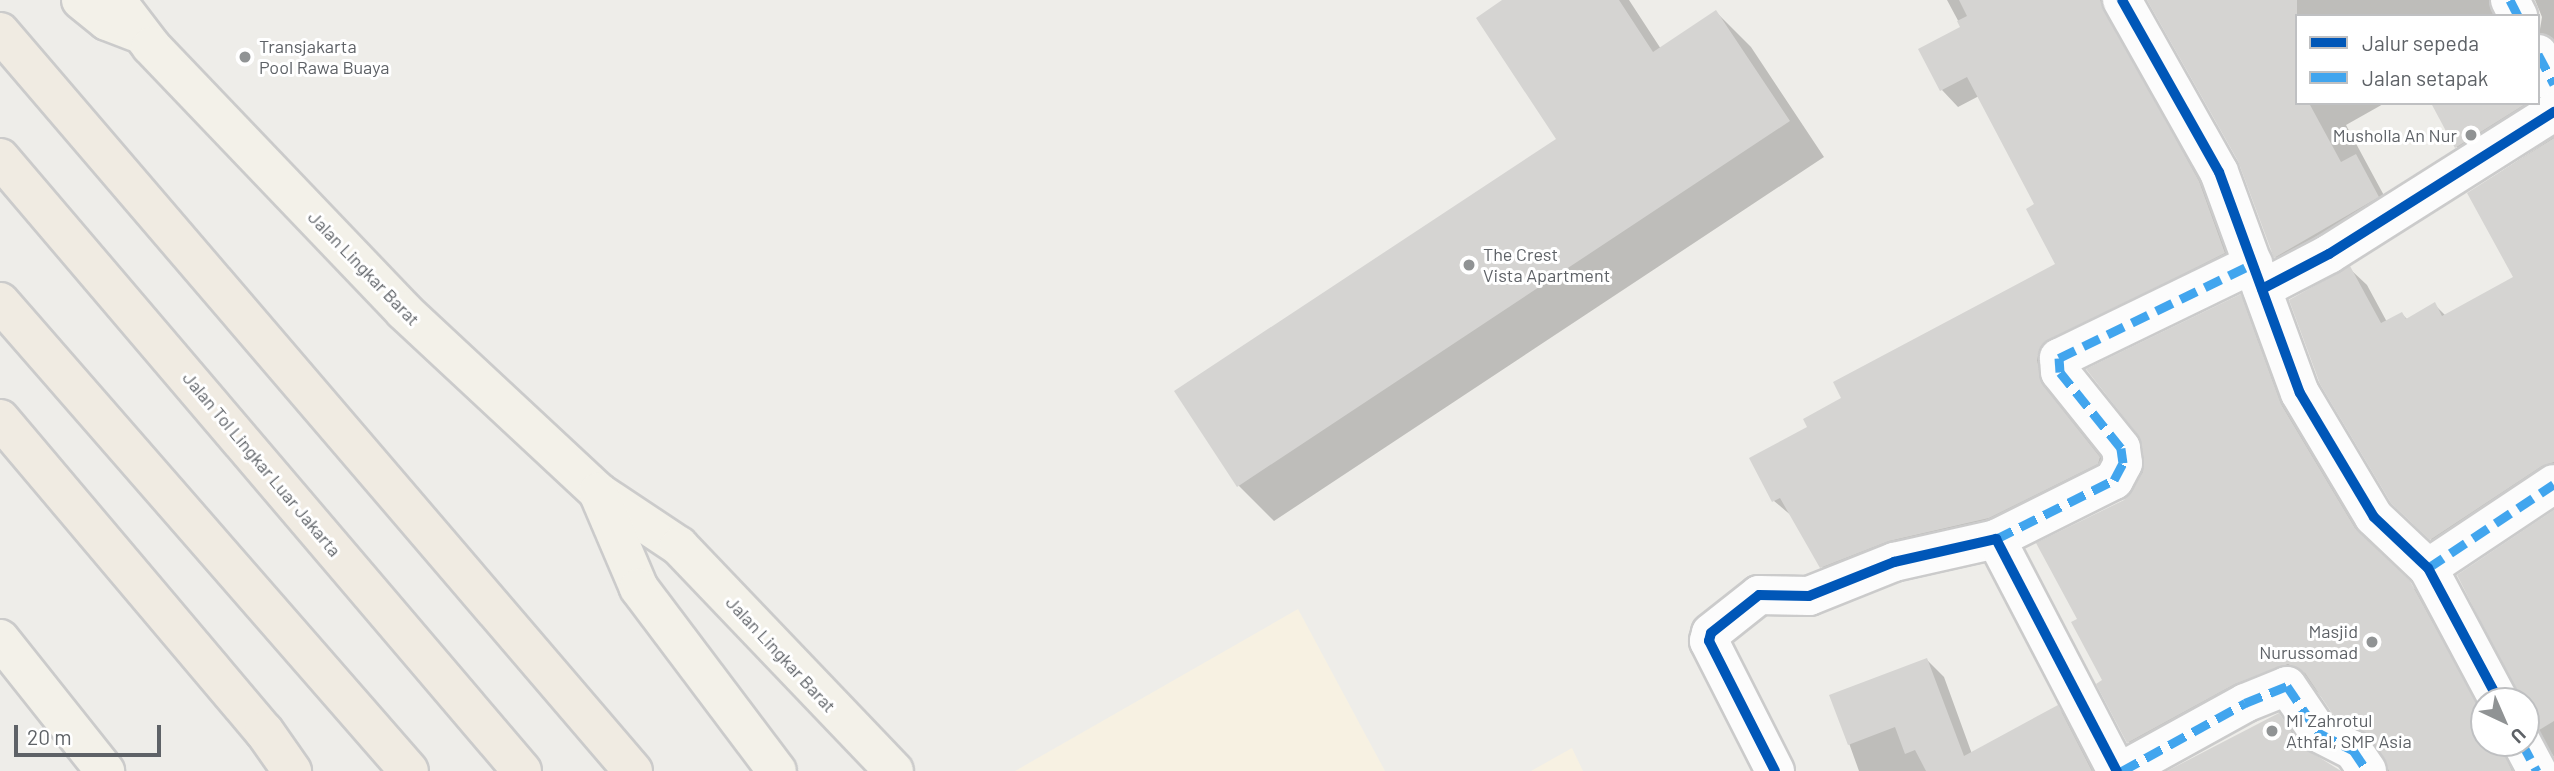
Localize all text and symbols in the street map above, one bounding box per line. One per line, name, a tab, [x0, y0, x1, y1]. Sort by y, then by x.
legend	[2295, 14, 2540, 105]
text: Jalur sepeda	[2362, 30, 2479, 55]
place label: Transjakarta Pool Rawa Buaya	[259, 36, 389, 78]
marker: Transjakarta Pool Rawa Buaya	[237, 49, 253, 65]
text: Jalan setapak	[2362, 65, 2488, 90]
place label: Musholla An Nur	[2333, 124, 2457, 146]
marker: Musholla An Nur	[2463, 127, 2479, 143]
street label: Jalan Lingkar Barat	[304, 206, 424, 330]
place label: The Crest Vista Apartment	[1483, 244, 1610, 286]
marker: The Crest Vista Apartment	[1461, 257, 1477, 273]
street label: Jalan Tol Lingkar Luar Jakarta	[178, 367, 346, 561]
street label: Jalan Lingkar Barat	[722, 591, 840, 717]
place label: Masjid Nurussomad	[2259, 621, 2358, 664]
marker: Masjid Nurussomad	[2364, 634, 2380, 650]
north arrow	[2470, 687, 2540, 757]
place label: MI Zahrotul Athfal, SMP Asia	[2286, 710, 2412, 752]
scale bar	[18, 712, 164, 756]
marker: MI Zahrotul Athfal, SMP Asia	[2264, 723, 2280, 739]
text: 20 m	[27, 724, 72, 749]
text: U	[2506, 724, 2531, 748]

